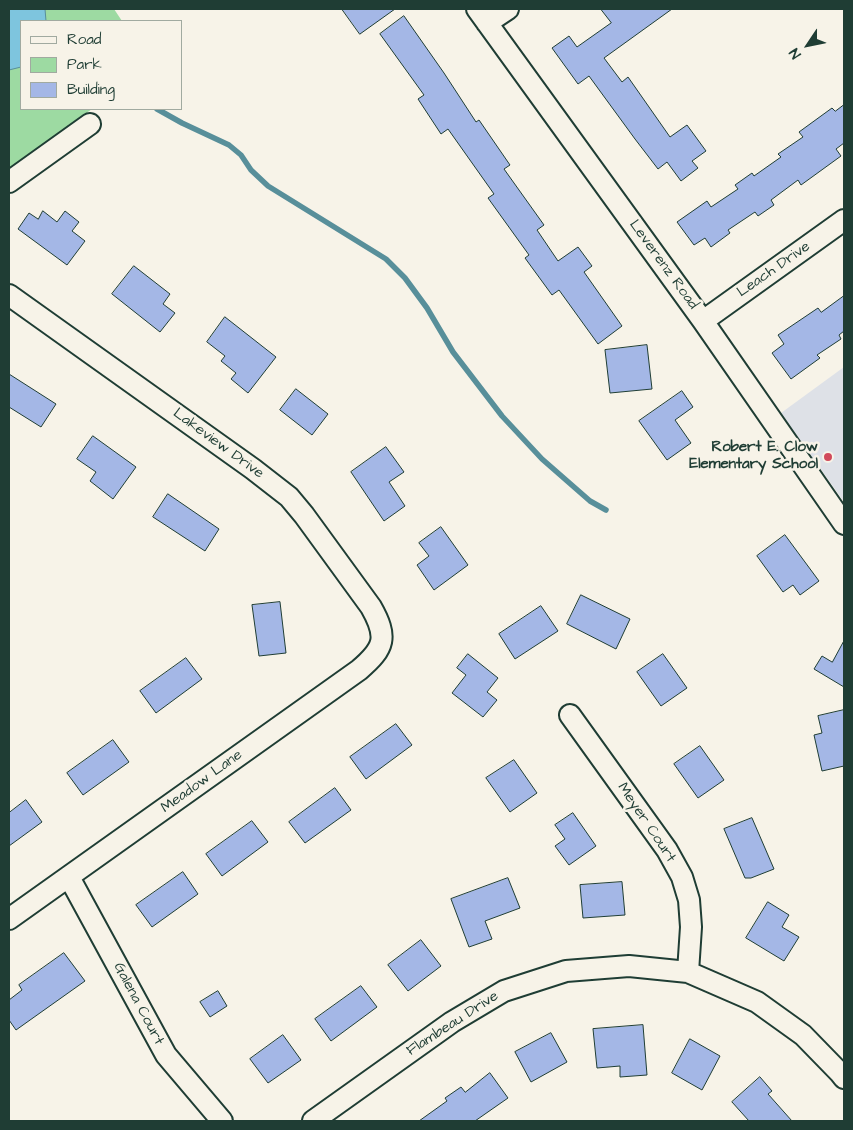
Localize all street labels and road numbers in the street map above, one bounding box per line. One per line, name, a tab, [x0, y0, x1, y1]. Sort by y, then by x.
street label: Leverenz Road	[625, 217, 701, 313]
street label: Leach Drive	[734, 238, 814, 302]
street label: Lakeview Drive	[169, 405, 267, 483]
street label: Meadow Lane	[158, 746, 246, 818]
street label: Meyer Court	[613, 780, 679, 866]
street label: Galena Court	[109, 960, 167, 1048]
street label: Flambeau Drive	[404, 988, 502, 1060]

